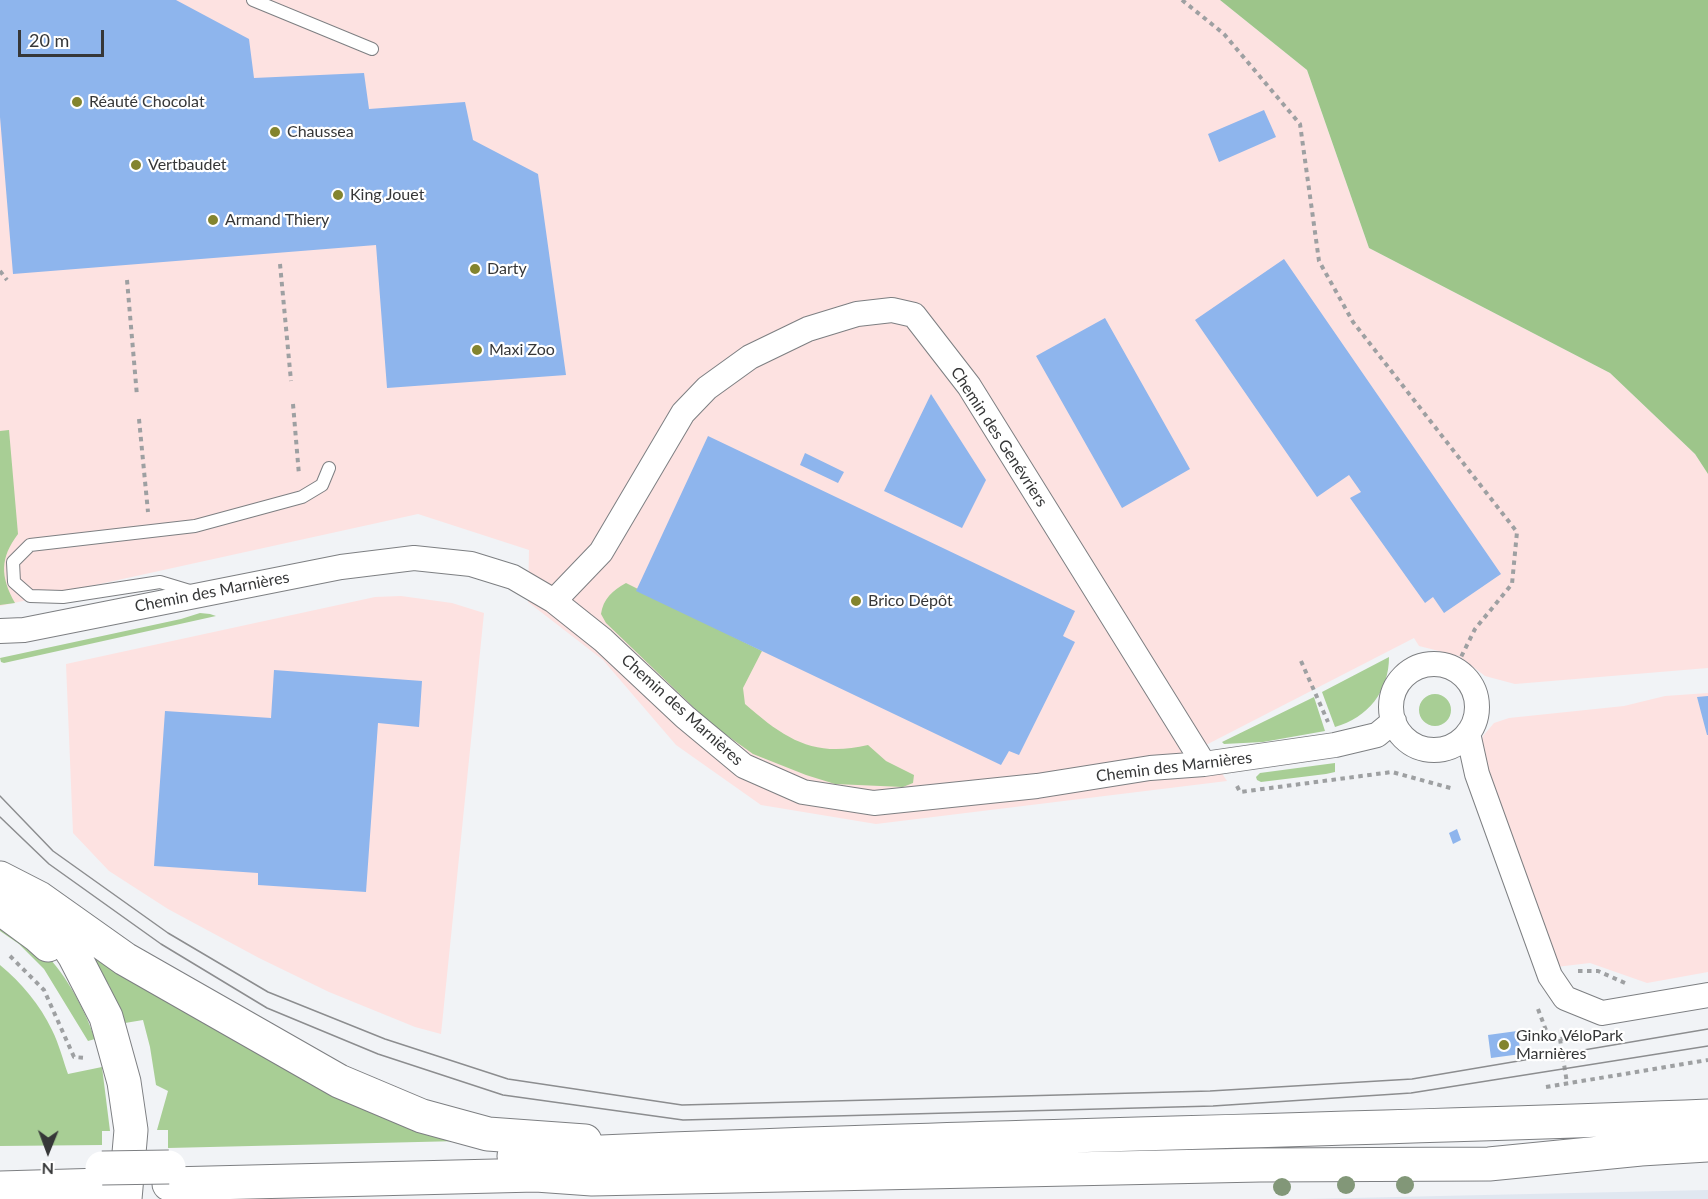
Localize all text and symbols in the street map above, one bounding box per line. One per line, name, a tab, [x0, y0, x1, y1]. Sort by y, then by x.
scale bar	[21, 18, 106, 56]
text: 20 m	[29, 29, 69, 51]
place label: Réauté Chocolat	[89, 92, 205, 112]
marker: Réauté Chocolat	[70, 95, 84, 109]
place label: Chaussea	[287, 122, 354, 142]
marker: Chaussea	[268, 125, 282, 139]
place label: Vertbaudet	[148, 155, 227, 175]
marker: Vertbaudet	[129, 158, 143, 172]
place label: King Jouet	[350, 185, 424, 205]
marker: King Jouet	[331, 188, 345, 202]
place label: Armand Thiery	[225, 210, 329, 230]
marker: Armand Thiery	[206, 213, 220, 227]
place label: Darty	[487, 259, 527, 279]
marker: Darty	[468, 262, 482, 276]
place label: Maxi Zoo	[489, 340, 555, 360]
marker: Maxi Zoo	[470, 343, 484, 357]
street label: Chemin des Genévriers	[947, 363, 1051, 511]
street label: Chemin des Marnières	[133, 568, 291, 616]
place label: Brico Dépôt	[868, 591, 953, 611]
marker: Brico Dépôt	[849, 594, 863, 608]
street label: Chemin des Marnières	[617, 650, 747, 770]
street label: Chemin des Marnières	[1095, 748, 1253, 786]
place label: Ginko VéloPark Marnières	[1516, 1026, 1623, 1064]
marker: Ginko VéloPark Marnières	[1497, 1038, 1511, 1052]
north arrow	[18, 1121, 78, 1181]
text: N	[41, 1160, 54, 1179]

